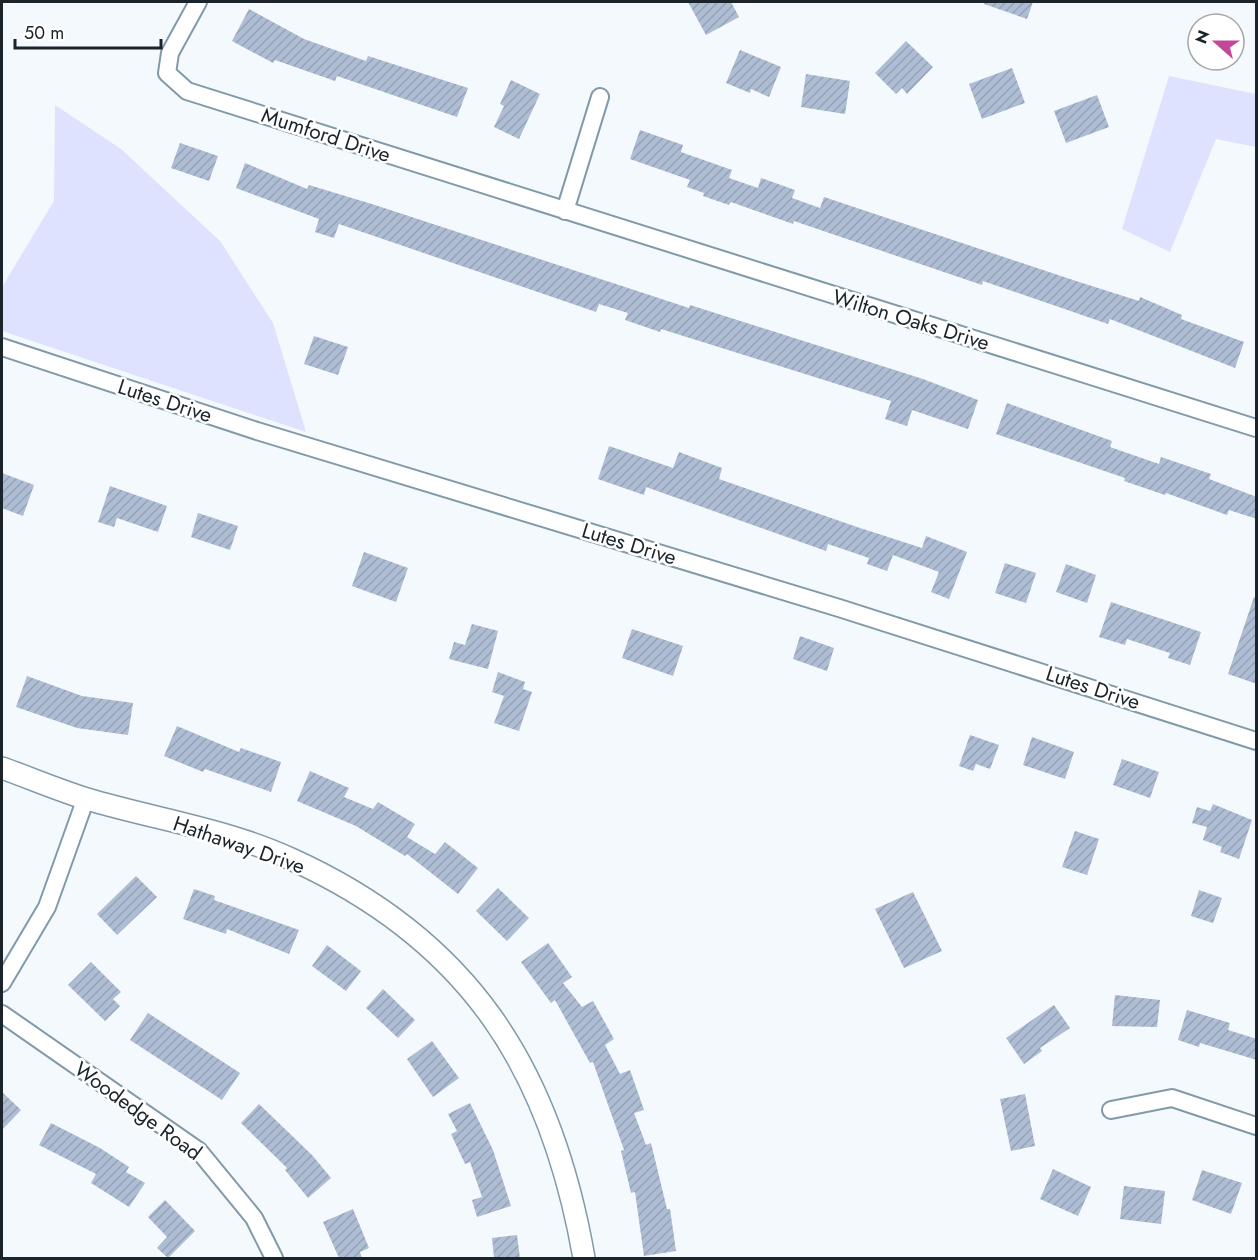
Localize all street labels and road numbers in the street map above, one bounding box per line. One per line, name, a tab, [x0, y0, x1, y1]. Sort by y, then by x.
street label: Mumford Drive	[258, 100, 395, 170]
street label: Wilton Oaks Drive	[829, 282, 993, 358]
street label: Lutes Drive	[114, 372, 216, 430]
street label: Lutes Drive	[578, 515, 680, 573]
street label: Lutes Drive	[1042, 659, 1144, 717]
street label: Hathaway Drive	[169, 808, 309, 882]
street label: Woodedge Road	[68, 1054, 208, 1168]

